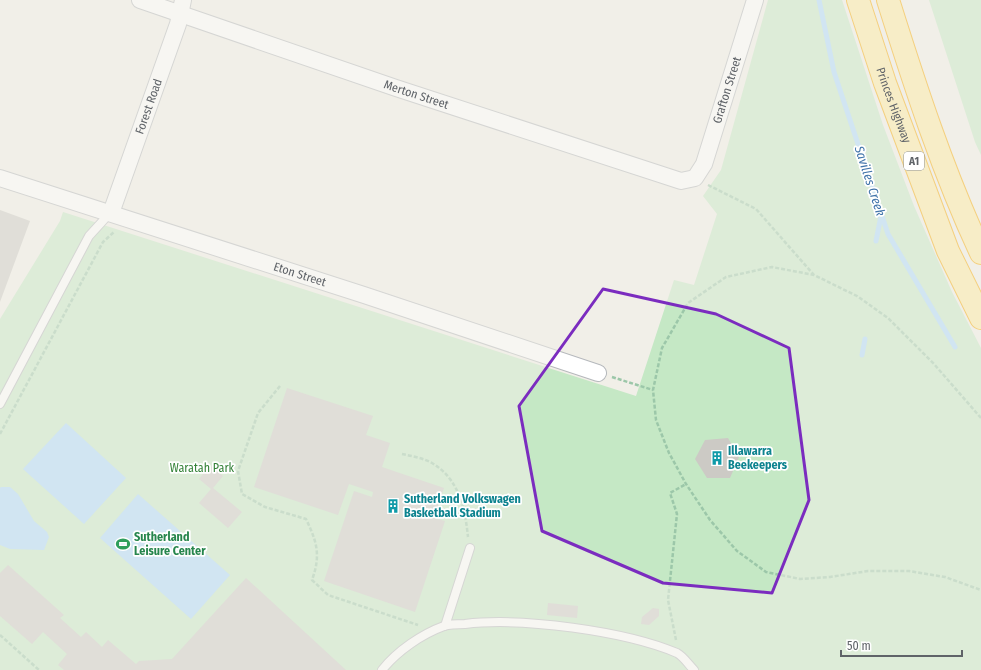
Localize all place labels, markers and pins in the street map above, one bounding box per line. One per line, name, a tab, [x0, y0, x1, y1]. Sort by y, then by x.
place label: Illawarra Beekeepers	[728, 444, 788, 472]
building icon: Illawarra Beekeepers	[709, 450, 725, 466]
place label: Sutherland Volkswagen Basketball Stadium	[404, 492, 521, 520]
building icon: Sutherland Volkswagen Basketball Stadium	[385, 498, 401, 514]
place label: Sutherland Leisure Center	[134, 530, 206, 558]
sports icon: Sutherland Leisure Center	[115, 536, 131, 552]

